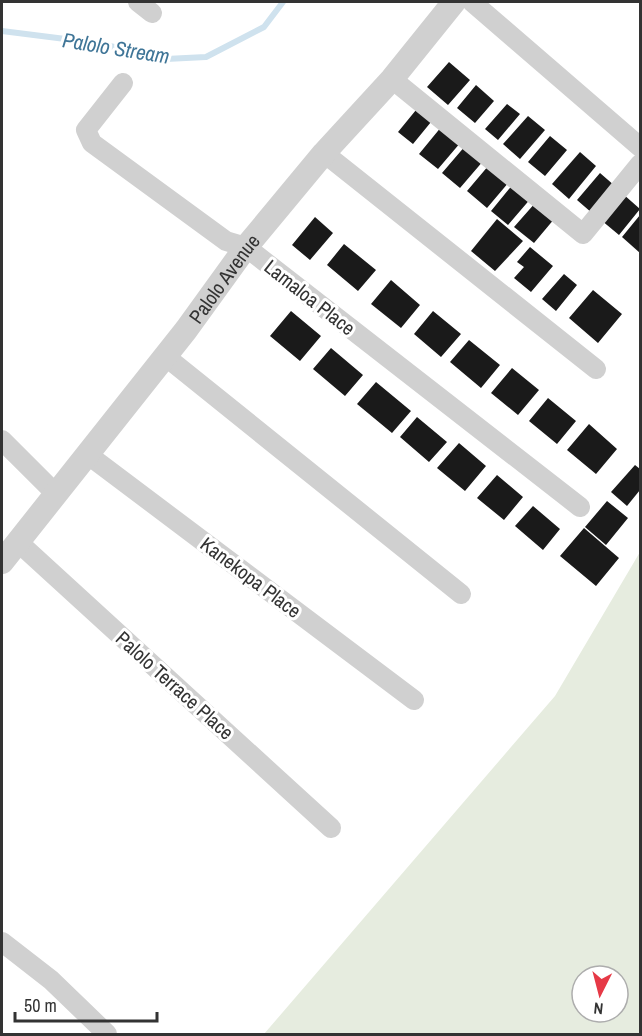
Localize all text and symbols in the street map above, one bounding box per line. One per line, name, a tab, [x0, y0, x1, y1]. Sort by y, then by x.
water label: Palolo Stream	[60, 25, 172, 71]
street label: Palolo Avenue	[182, 228, 265, 329]
street label: Lamaloa Place	[259, 253, 361, 341]
street label: Kanekopa Place	[195, 530, 307, 624]
street label: Palolo Terrace Place	[110, 625, 240, 745]
north arrow	[570, 964, 630, 1024]
scale bar	[15, 985, 158, 1023]
text: 50 m	[24, 993, 57, 1018]
text: N	[593, 997, 604, 1020]

